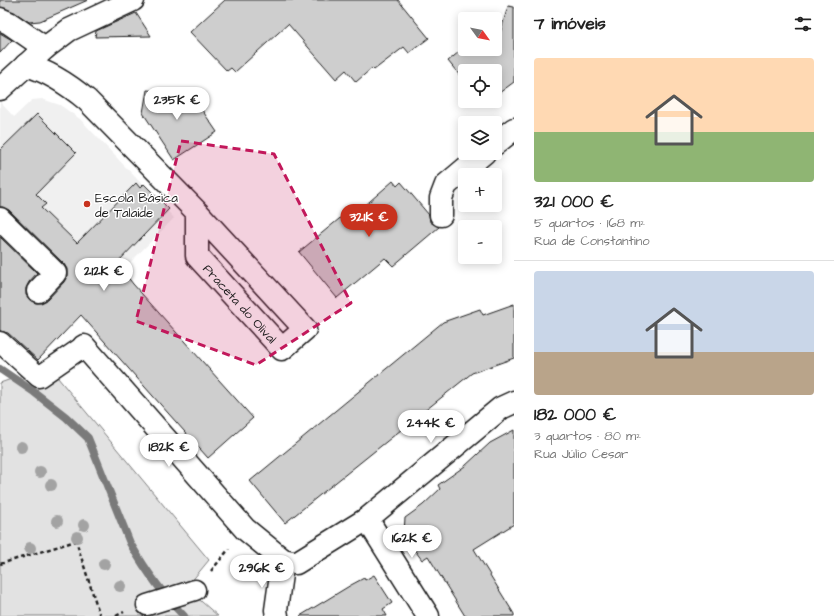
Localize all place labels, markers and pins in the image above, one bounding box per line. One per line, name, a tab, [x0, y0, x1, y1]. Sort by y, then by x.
pin: 235K €	[144, 87, 210, 121]
place label: Escola Básica de Talaíde	[95, 189, 178, 222]
marker: Escola Básica de Talaíde	[82, 199, 92, 209]
pin: 321K €	[336, 204, 402, 238]
pin: 212K €	[71, 258, 137, 292]
pin: 244K €	[398, 410, 464, 444]
pin: 182K €	[136, 434, 202, 468]
pin: 162K €	[379, 525, 445, 559]
pin: 296K €	[229, 555, 295, 589]

